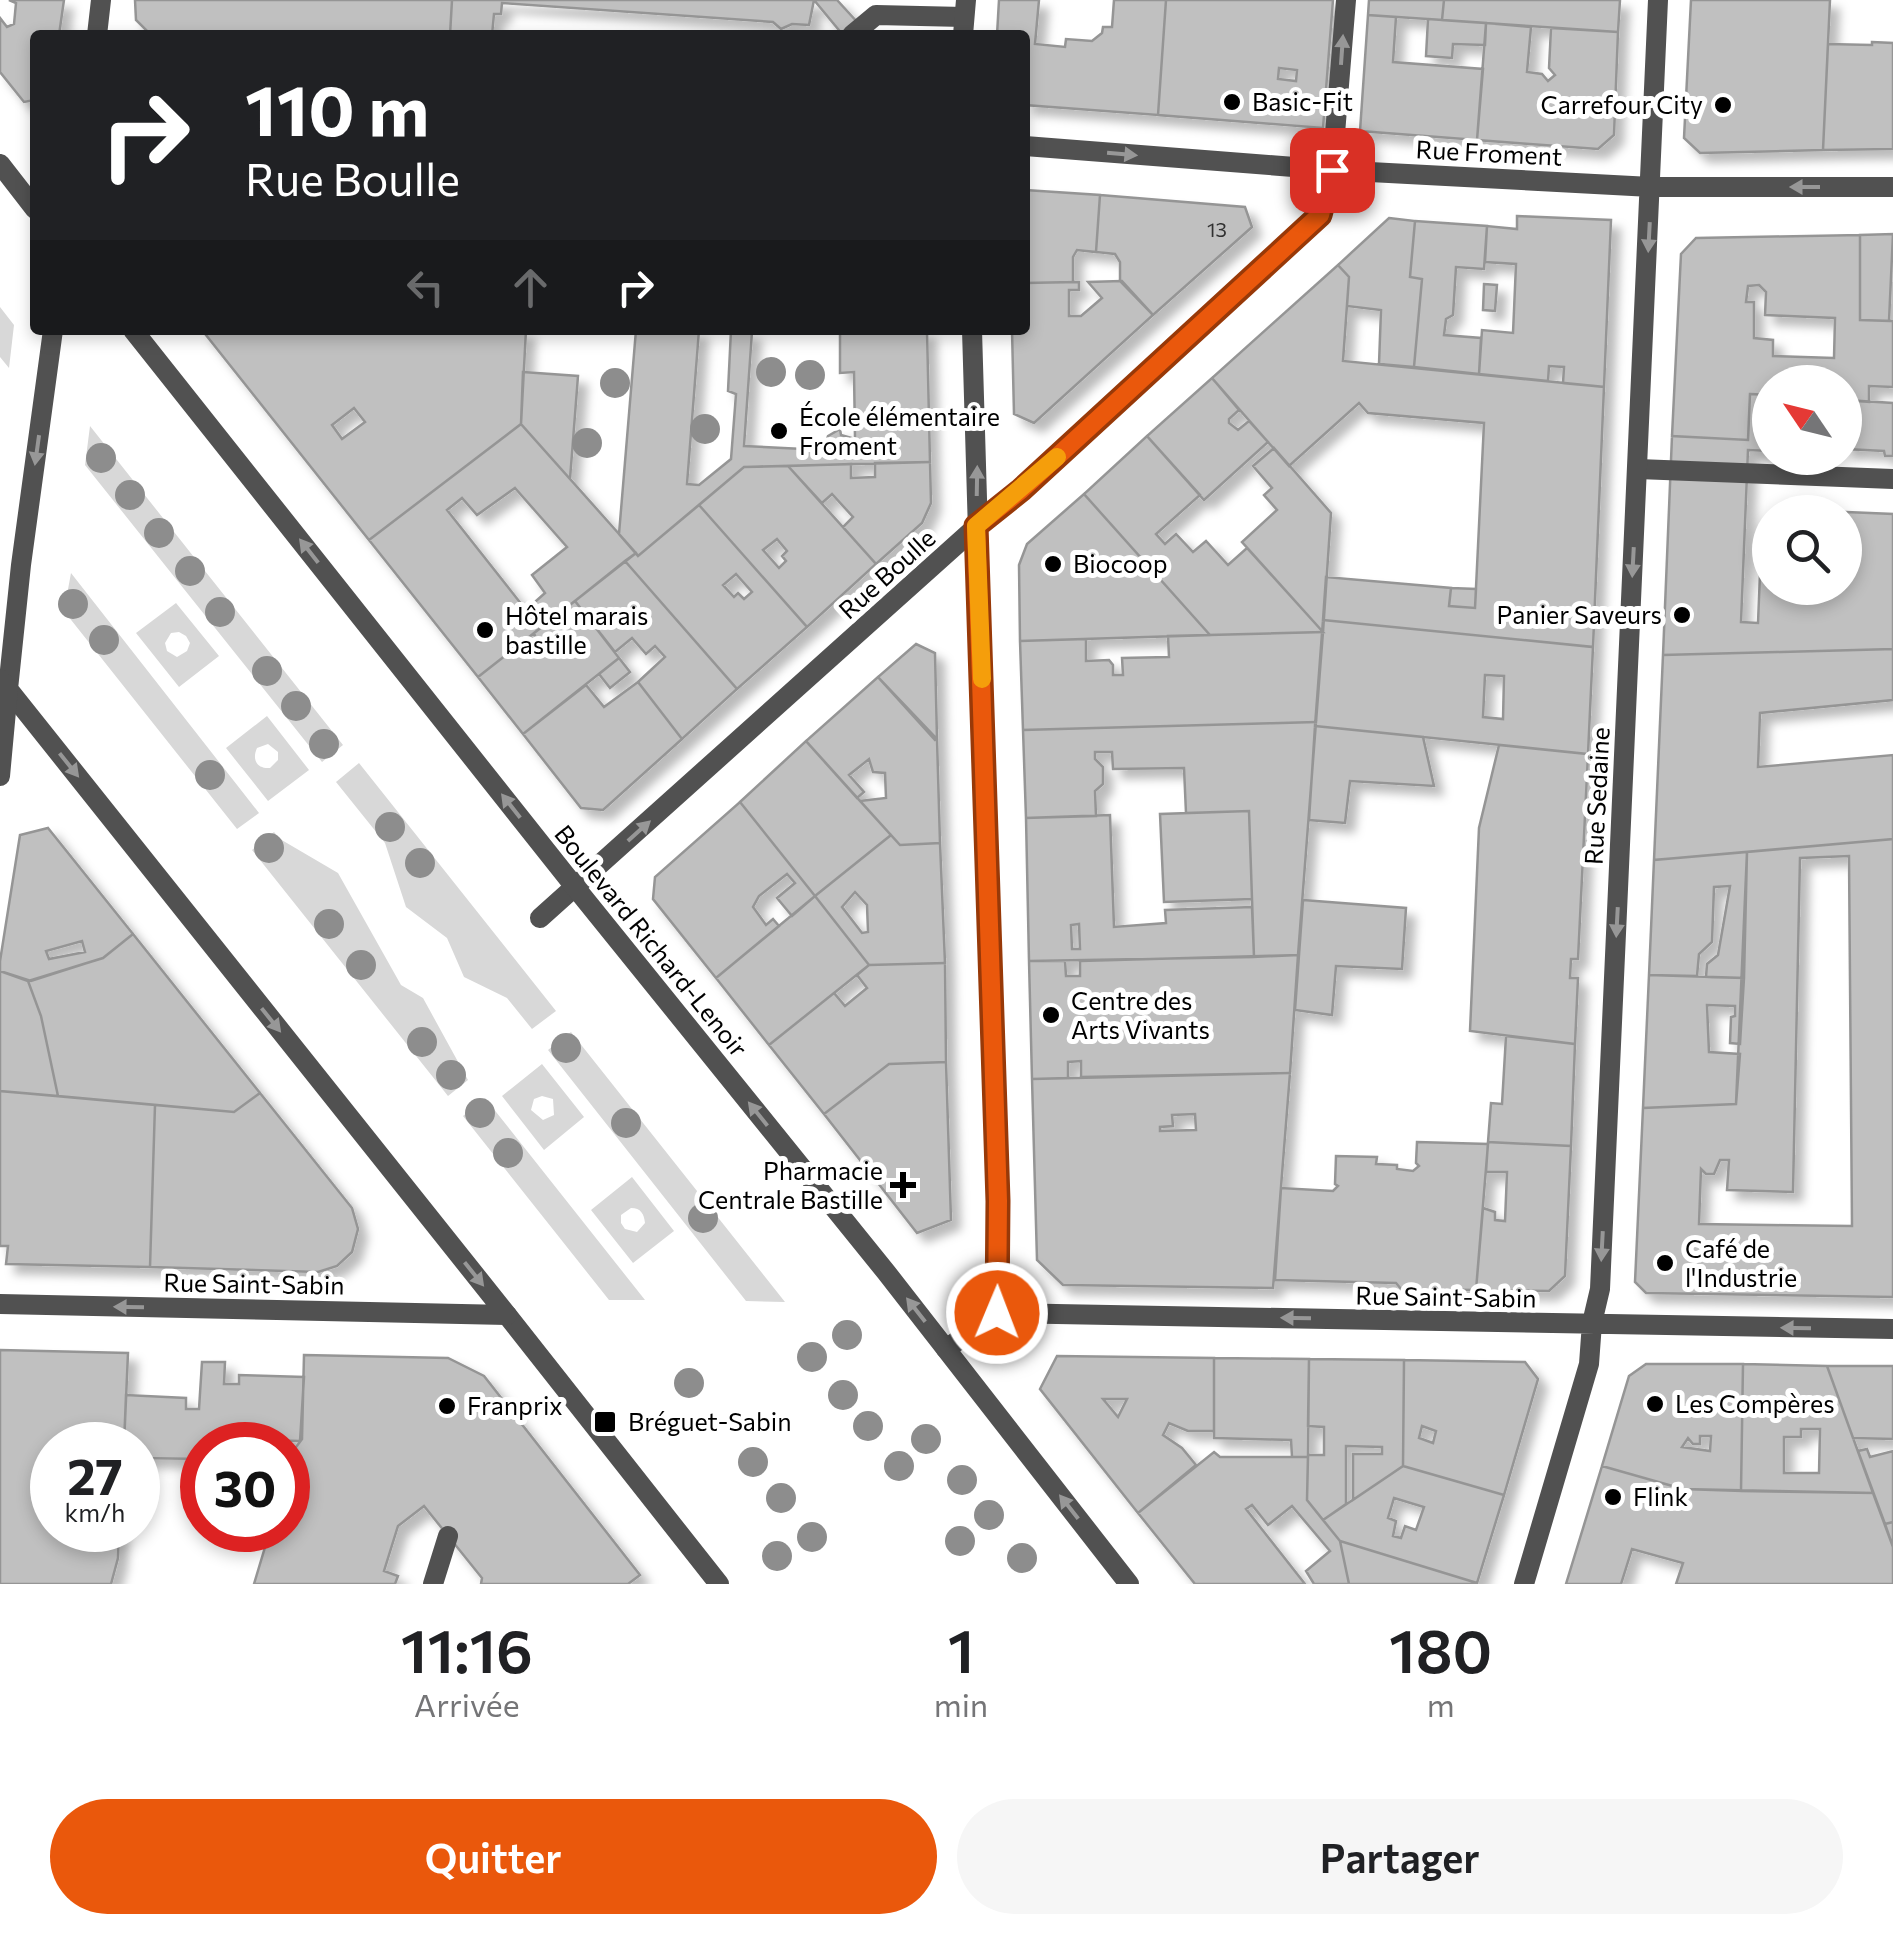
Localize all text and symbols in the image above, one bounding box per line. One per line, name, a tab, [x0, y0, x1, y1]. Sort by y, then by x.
one-way arrow	[1334, 33, 1350, 65]
text: 110 m	[245, 65, 429, 150]
icon: right	[80, 70, 210, 200]
place label: Basic-Fit	[1252, 86, 1353, 116]
place label: Carrefour City	[1541, 89, 1703, 119]
marker: Basic-Fit	[1221, 91, 1243, 113]
marker: Carrefour City	[1712, 94, 1734, 116]
pin	[1290, 128, 1375, 213]
street label: Rue Froment	[1415, 133, 1563, 171]
icon: arrive	[1305, 143, 1360, 198]
one-way arrow	[1107, 146, 1139, 162]
text: Rue Boulle	[245, 150, 460, 205]
one-way arrow	[1788, 179, 1820, 195]
house number: 13	[1207, 217, 1227, 241]
one-way arrow	[1641, 222, 1657, 254]
icon: left	[398, 260, 453, 315]
icon: ahead	[503, 260, 558, 315]
icon: right	[608, 260, 663, 315]
north arrow	[1752, 365, 1862, 475]
map controls	[1752, 365, 1862, 605]
place label: École élémentaire Froment	[799, 401, 1000, 460]
marker: École élémentaire Froment	[768, 420, 790, 442]
one-way arrow	[28, 435, 44, 467]
one-way arrow	[969, 465, 985, 497]
button: search	[1752, 495, 1862, 605]
street label: Rue Boulle	[832, 522, 941, 624]
one-way arrow	[299, 539, 320, 564]
one-way arrow	[1625, 546, 1641, 578]
place label: Biocoop	[1073, 548, 1168, 578]
marker: Biocoop	[1042, 553, 1064, 575]
place label: Panier Saveurs	[1497, 599, 1662, 629]
place label: Hôtel marais bastille	[505, 600, 648, 659]
marker: Panier Saveurs	[1671, 604, 1693, 626]
marker: Hôtel marais bastille	[474, 619, 496, 641]
street label: Rue Sedaine	[1577, 726, 1615, 866]
one-way arrow	[58, 753, 79, 778]
one-way arrow	[501, 793, 522, 819]
street label: Boulevard Richard-Lenoir	[549, 818, 754, 1062]
one-way arrow	[626, 820, 651, 842]
one-way arrow	[1608, 906, 1624, 938]
place label: Centre des Arts Vivants	[1071, 985, 1210, 1044]
marker: Centre des Arts Vivants	[1040, 1004, 1062, 1026]
one-way arrow	[260, 1007, 281, 1032]
one-way arrow	[748, 1102, 769, 1127]
place label: Pharmacie Centrale Bastille	[698, 1155, 883, 1214]
marker: Pharmacie Centrale Bastille	[892, 1174, 914, 1196]
one-way arrow	[1593, 1231, 1609, 1263]
place label: Café de l'Industrie	[1685, 1233, 1797, 1292]
marker: Café de l'Industrie	[1654, 1252, 1676, 1274]
one-way arrow	[463, 1261, 484, 1286]
position arrow	[945, 1261, 1049, 1365]
street label: Rue Saint-Sabin	[163, 1266, 345, 1300]
street label: Rue Saint-Sabin	[1355, 1279, 1537, 1313]
one-way arrow	[906, 1297, 926, 1323]
one-way arrow	[113, 1298, 145, 1314]
one-way arrow	[1279, 1310, 1311, 1326]
one-way arrow	[1779, 1319, 1811, 1335]
place label: Les Compères	[1675, 1388, 1835, 1418]
place label: Franprix	[467, 1390, 563, 1420]
marker: Les Compères	[1644, 1393, 1666, 1415]
marker: Franprix	[436, 1395, 458, 1417]
place label: Bréguet-Sabin	[628, 1406, 792, 1436]
marker: Bréguet-Sabin	[592, 1409, 618, 1435]
speed limit sign: 30	[180, 1422, 310, 1552]
text: 27	[67, 1444, 123, 1505]
place label: Flink	[1633, 1481, 1688, 1511]
marker: Flink	[1602, 1486, 1624, 1508]
one-way arrow	[1059, 1494, 1080, 1520]
text: km/h	[65, 1497, 125, 1527]
text: 11:16	[401, 1612, 533, 1685]
text: 1	[948, 1612, 974, 1685]
text: 180	[1389, 1612, 1492, 1685]
text: Arrivée	[414, 1684, 520, 1724]
text: min	[934, 1684, 988, 1724]
text: m	[1427, 1684, 1455, 1724]
button: Quitter	[50, 1799, 937, 1914]
button: Partager	[957, 1799, 1843, 1914]

